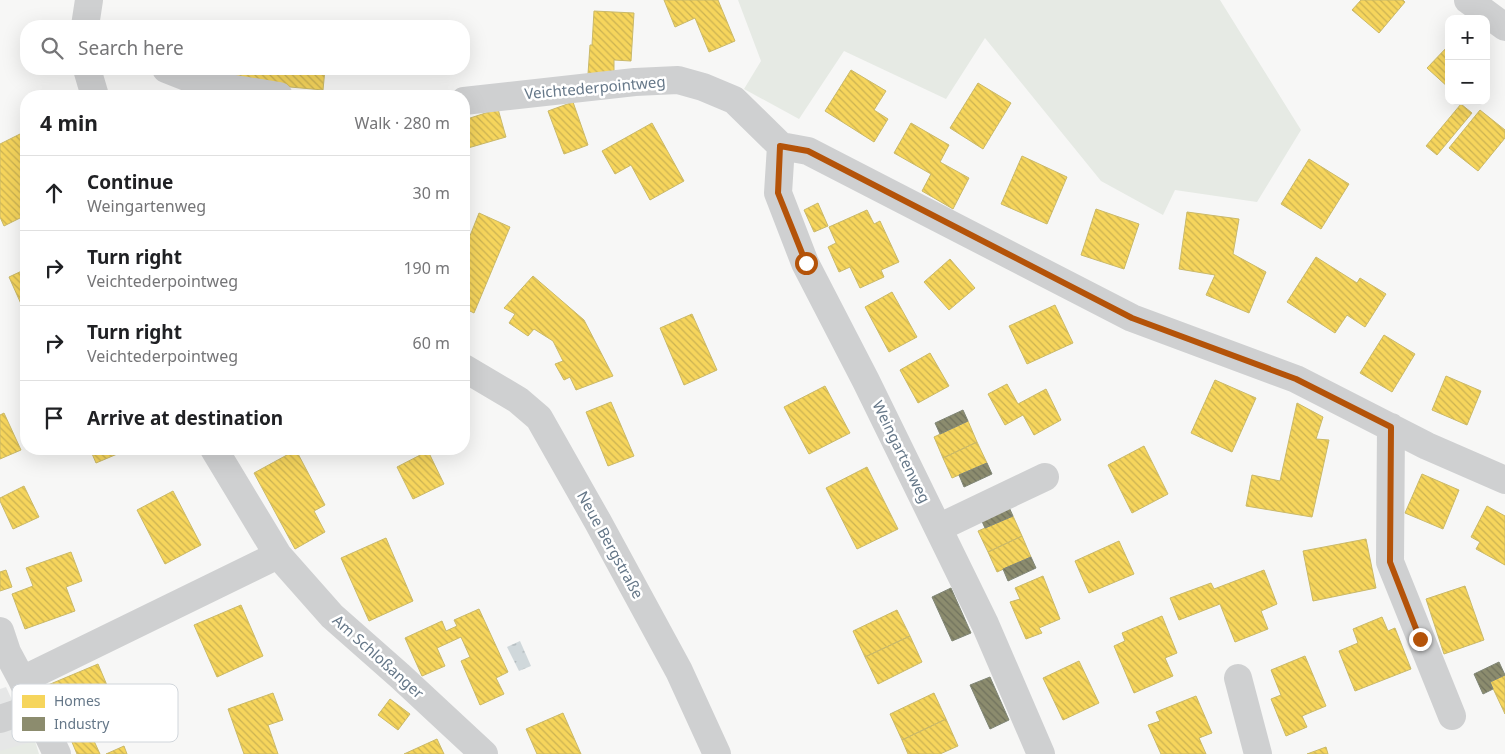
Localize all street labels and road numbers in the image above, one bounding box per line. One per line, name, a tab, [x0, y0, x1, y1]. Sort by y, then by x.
street label: Veichtederpointweg	[524, 71, 666, 103]
street label: Weingartenweg	[868, 397, 935, 506]
street label: Neue Bergstraße	[573, 487, 649, 602]
street label: Am Schloßanger	[329, 610, 429, 703]

